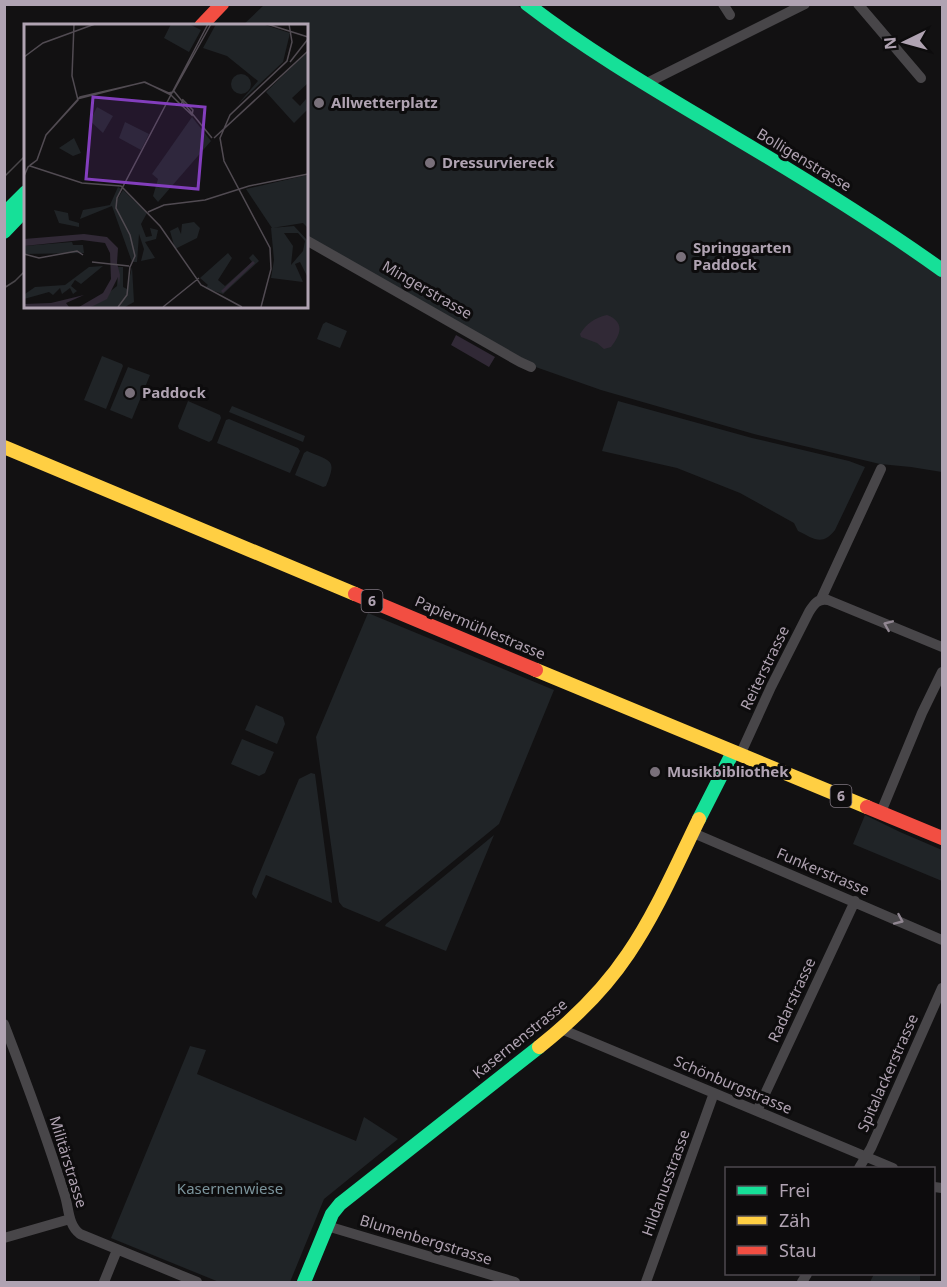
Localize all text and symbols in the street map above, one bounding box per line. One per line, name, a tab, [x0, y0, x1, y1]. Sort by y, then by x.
north arrow	[875, 12, 935, 72]
inset map	[24, 24, 308, 308]
text: N	[879, 36, 902, 51]
place label: Allwetterplatz	[331, 92, 438, 112]
marker: Allwetterplatz	[312, 96, 326, 110]
street label: Bolligenstrasse	[753, 123, 856, 195]
place label: Dressurviereck	[442, 152, 555, 172]
marker: Dressurviereck	[423, 156, 437, 170]
place label: Springgarten Paddock	[693, 237, 792, 274]
marker: Springgarten Paddock	[674, 250, 688, 264]
street label: Mingerstrasse	[379, 255, 476, 323]
place label: Paddock	[142, 382, 206, 402]
marker: Paddock	[123, 386, 137, 400]
road number: 6	[362, 590, 382, 612]
street label: Papiermühlestrasse	[412, 591, 549, 664]
one-way arrow	[884, 620, 895, 632]
street label: Reiterstrasse	[735, 622, 793, 713]
place label: Musikbibliothek	[667, 761, 789, 781]
marker: Musikbibliothek	[648, 765, 662, 779]
road number: 6	[830, 785, 852, 807]
street label: Funkerstrasse	[774, 843, 873, 900]
one-way arrow	[892, 913, 903, 925]
street label: Radarstrasse	[763, 954, 819, 1045]
street label: Kasernenstrasse	[468, 994, 571, 1083]
street label: Spitalackerstrasse	[852, 1010, 922, 1135]
street label: Schönburgstrasse	[671, 1050, 796, 1118]
street label: Militärstrasse	[46, 1113, 92, 1210]
street label: Hildanusstrasse	[637, 1127, 694, 1239]
legend	[725, 1167, 935, 1275]
park label: Kasernenwiese	[177, 1178, 283, 1198]
text: Frei	[779, 1178, 810, 1202]
text: Zäh	[779, 1208, 811, 1232]
street label: Blumenbergstrasse	[358, 1209, 495, 1269]
text: Stau	[779, 1238, 817, 1262]

